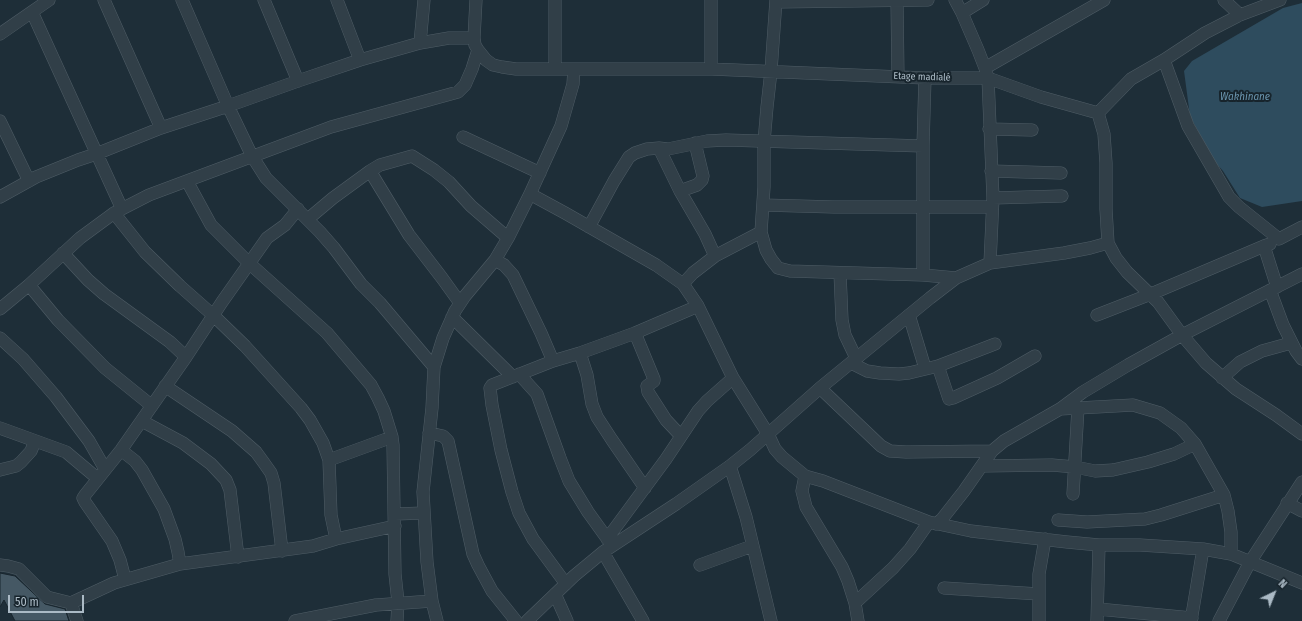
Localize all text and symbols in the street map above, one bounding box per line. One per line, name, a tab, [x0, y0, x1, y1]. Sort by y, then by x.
street label: Etage madialé	[893, 70, 951, 84]
water label: Wakhinane	[1220, 90, 1270, 104]
north arrow	[1254, 573, 1294, 613]
text: N	[1276, 577, 1289, 591]
scale bar	[10, 587, 86, 613]
text: 50 m	[15, 595, 39, 609]

